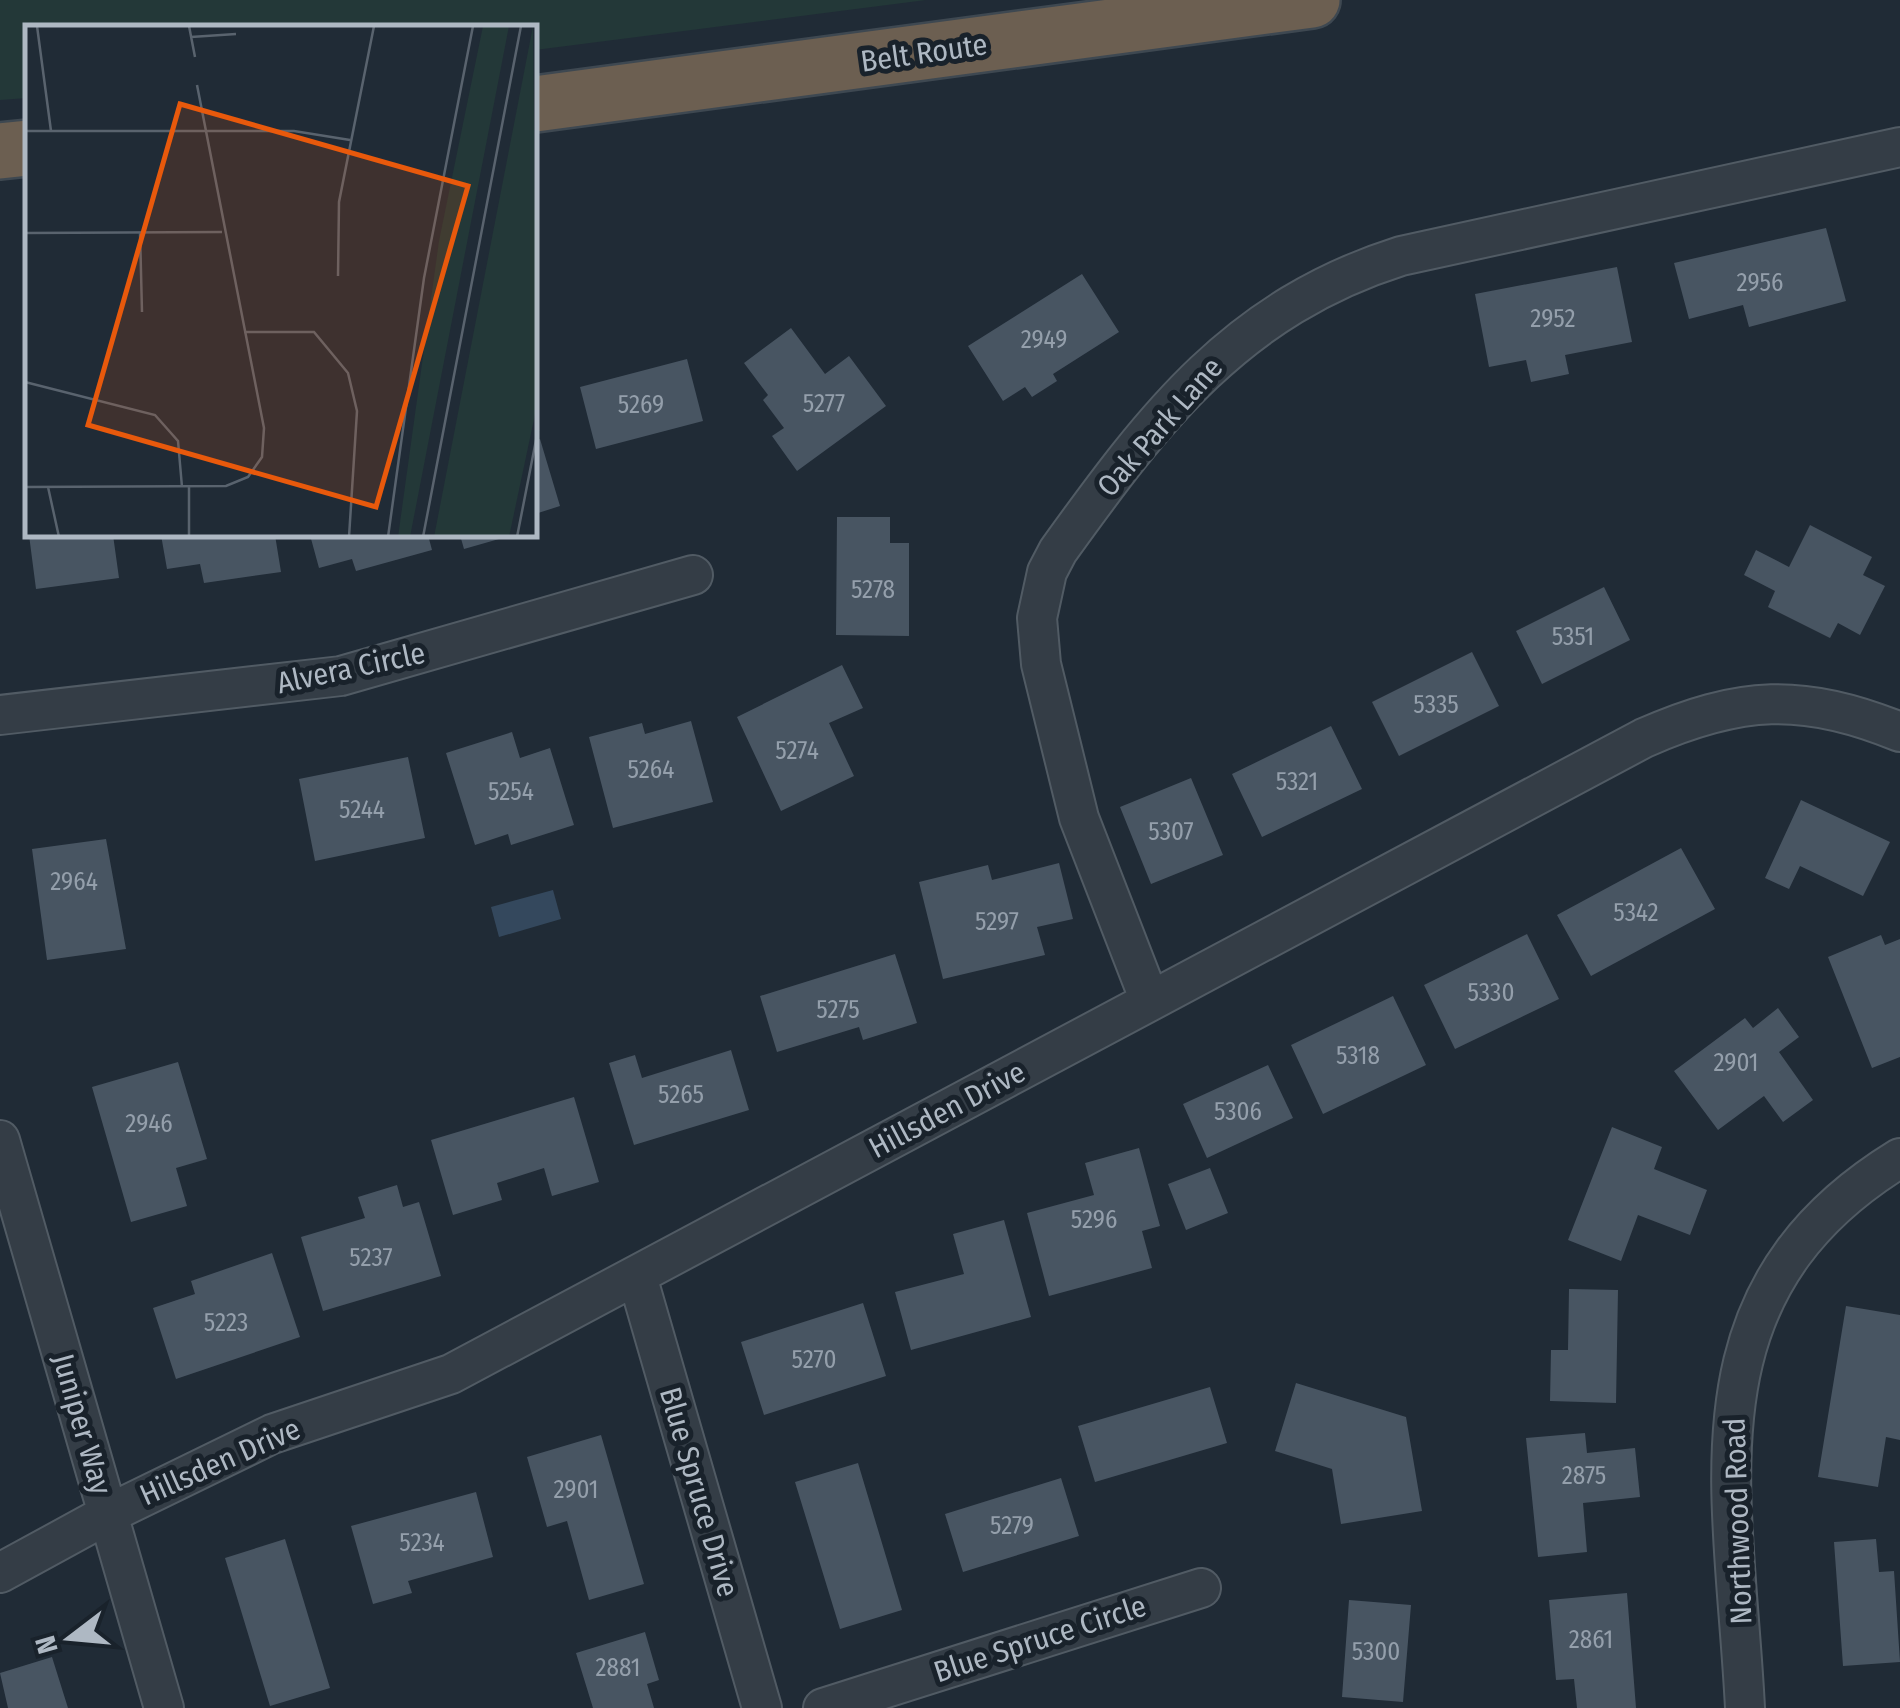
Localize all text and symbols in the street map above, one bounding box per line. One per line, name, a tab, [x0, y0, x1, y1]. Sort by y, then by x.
inset map	[25, 25, 538, 538]
street label: Belt Route	[858, 26, 990, 80]
house number: 2956	[1737, 268, 1783, 298]
house number: 2952	[1530, 304, 1576, 334]
house number: 2949	[1021, 325, 1067, 355]
street label: Oak Park Lane	[1090, 350, 1230, 504]
house number: 5277	[803, 389, 845, 419]
house number: 5269	[618, 390, 664, 420]
house number: 5278	[851, 575, 895, 605]
house number: 5351	[1552, 622, 1594, 652]
street label: Alvera Circle	[274, 635, 428, 701]
house number: 5335	[1413, 690, 1459, 720]
house number: 5274	[775, 736, 819, 766]
house number: 5264	[628, 755, 674, 785]
house number: 5321	[1276, 767, 1318, 797]
house number: 5254	[488, 777, 534, 807]
house number: 5244	[339, 795, 385, 825]
house number: 5307	[1148, 817, 1194, 847]
house number: 2964	[50, 867, 98, 897]
house number: 5342	[1613, 898, 1659, 928]
house number: 5297	[975, 907, 1019, 937]
house number: 5330	[1468, 978, 1514, 1008]
house number: 5275	[816, 995, 860, 1025]
house number: 5318	[1336, 1041, 1380, 1071]
house number: 2901	[1713, 1048, 1759, 1078]
street label: Hillsden Drive	[863, 1054, 1031, 1166]
house number: 5265	[658, 1080, 704, 1110]
house number: 5306	[1214, 1097, 1262, 1127]
house number: 2946	[125, 1109, 173, 1139]
house number: 5296	[1071, 1205, 1117, 1235]
house number: 5237	[349, 1243, 393, 1273]
house number: 5223	[204, 1308, 248, 1338]
house number: 5270	[792, 1345, 836, 1375]
street label: Juniper Way	[45, 1349, 119, 1499]
street label: Blue Spruce Drive	[652, 1383, 746, 1601]
street label: Hillsden Drive	[134, 1411, 306, 1513]
street label: Northwood Road	[1716, 1417, 1760, 1625]
house number: 2875	[1562, 1461, 1606, 1491]
house number: 2901	[553, 1475, 599, 1505]
house number: 5279	[990, 1511, 1034, 1541]
house number: 5234	[399, 1528, 445, 1558]
north arrow	[20, 1588, 120, 1688]
street label: Blue Spruce Circle	[929, 1588, 1151, 1690]
house number: 2861	[1569, 1625, 1613, 1655]
text: N	[28, 1632, 65, 1657]
house number: 5300	[1352, 1637, 1400, 1667]
house number: 2881	[595, 1653, 641, 1683]

